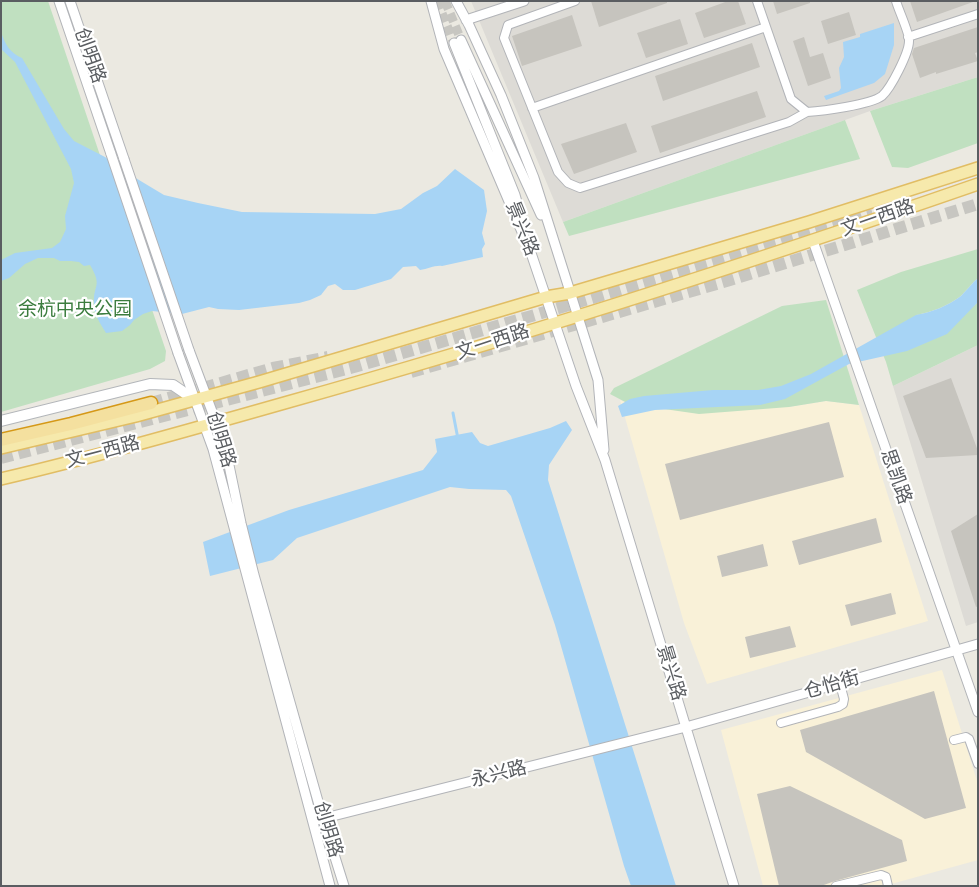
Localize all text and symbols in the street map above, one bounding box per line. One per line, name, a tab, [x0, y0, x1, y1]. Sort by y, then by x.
street label: 创明路	[69, 25, 109, 87]
street label: 文一西路	[838, 196, 918, 242]
street label: 景兴路	[500, 198, 542, 260]
park label: 余杭中央公园	[18, 299, 132, 321]
street label: 文一西路	[453, 320, 533, 366]
street label: 创明路	[201, 409, 239, 471]
street label: 文一西路	[63, 432, 143, 474]
street label: 思凯路	[875, 446, 915, 508]
street label: 景兴路	[651, 642, 689, 704]
street label: 仓怡街	[801, 667, 863, 705]
street label: 永兴路	[469, 757, 529, 793]
street label: 创明路	[308, 799, 346, 861]

